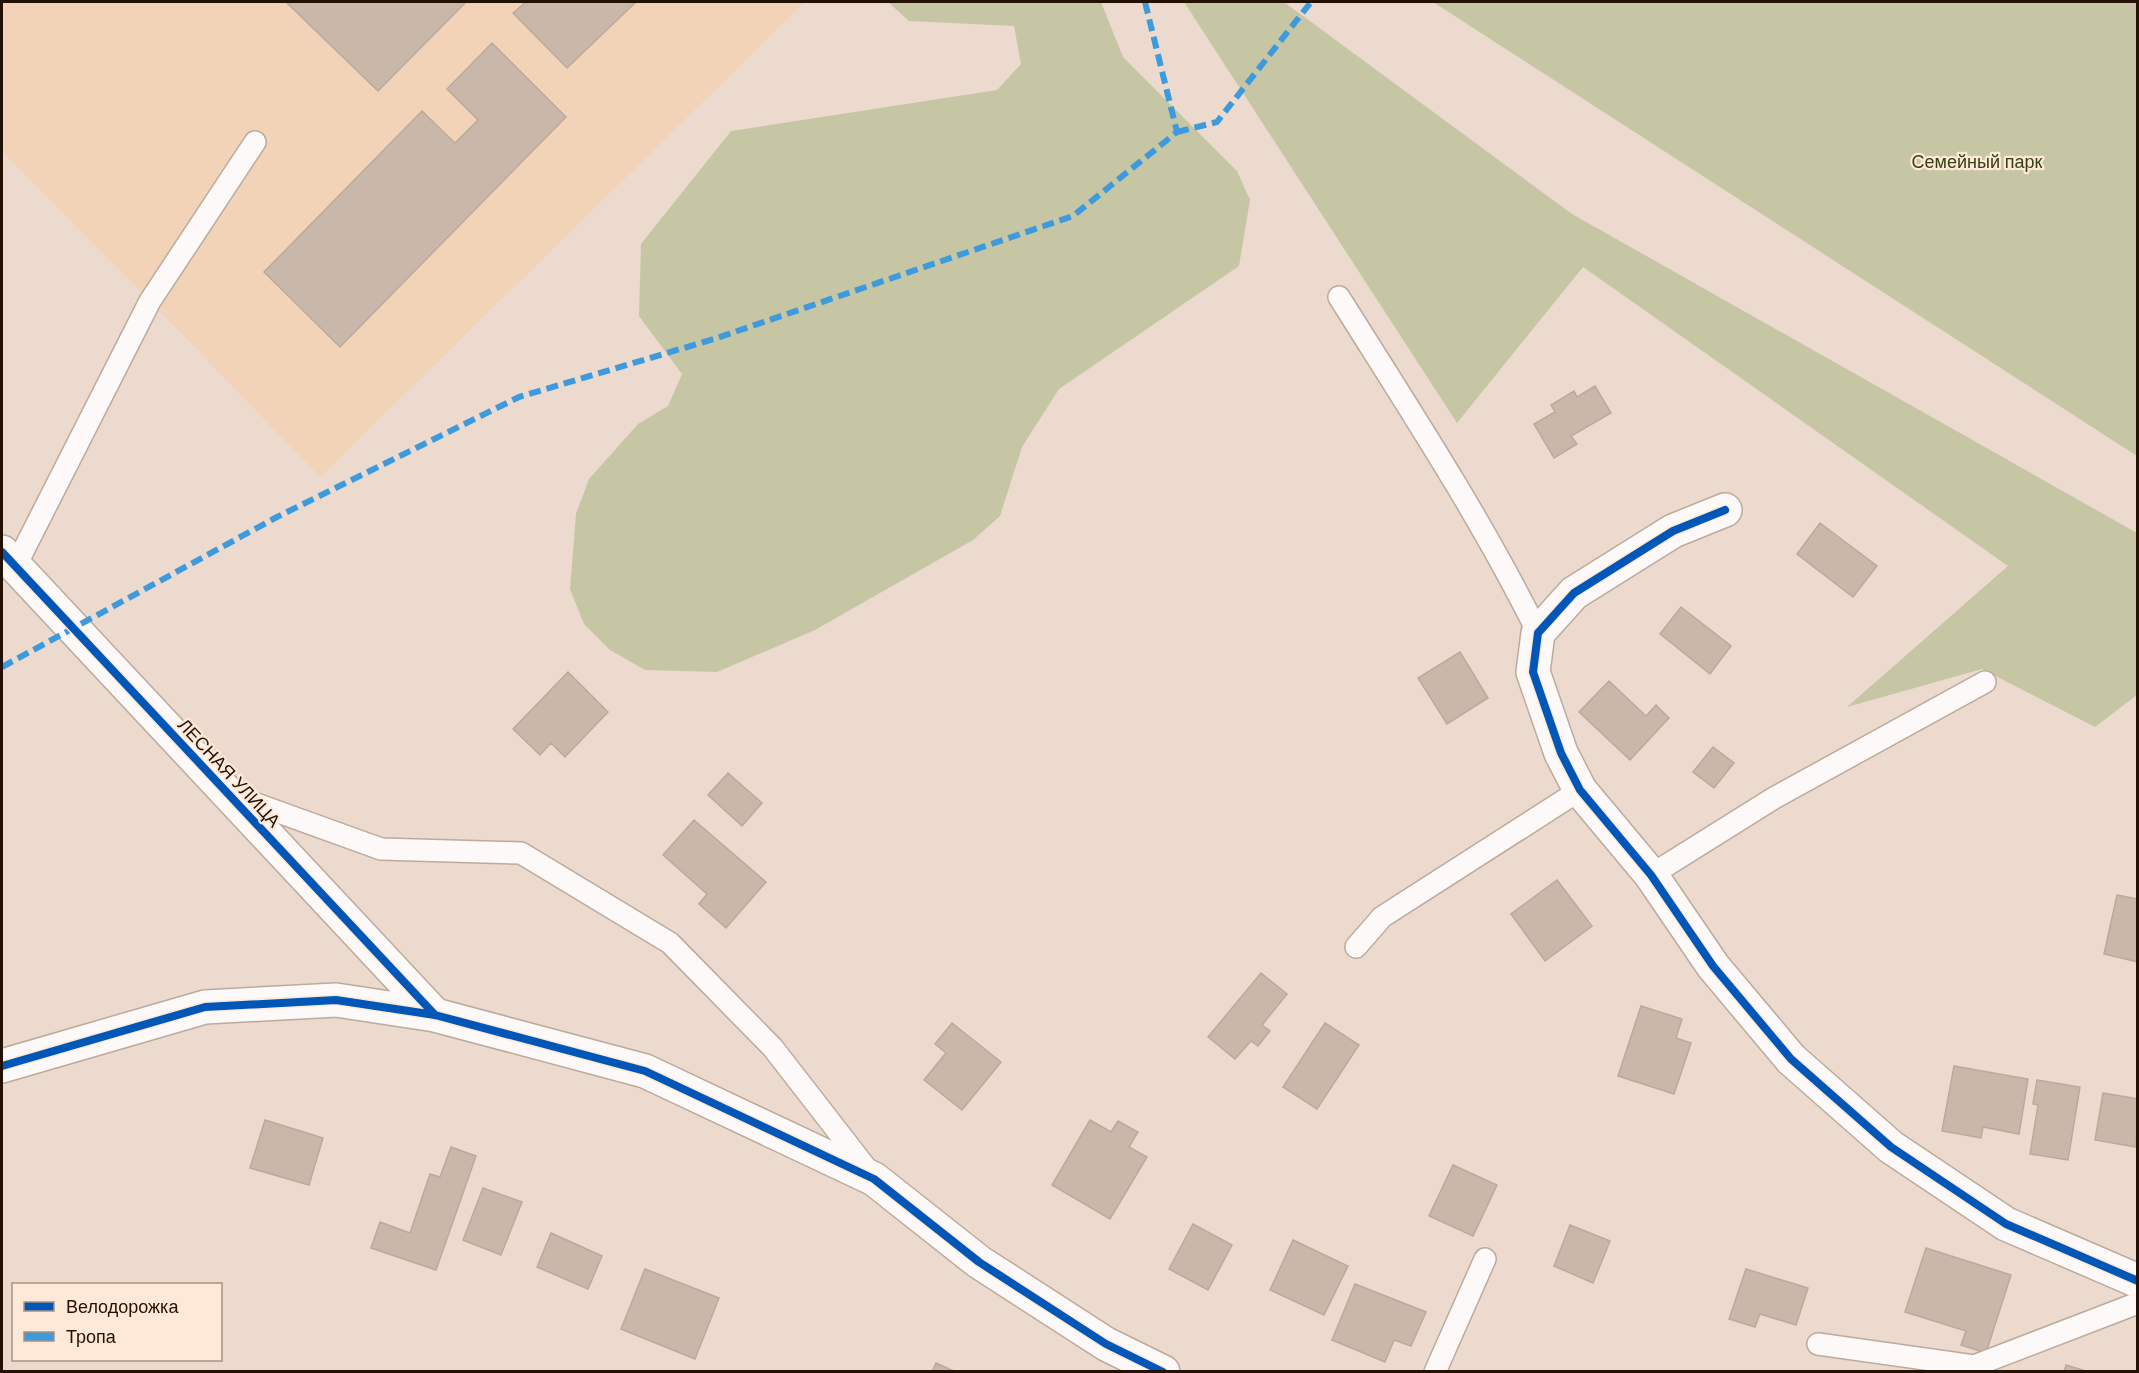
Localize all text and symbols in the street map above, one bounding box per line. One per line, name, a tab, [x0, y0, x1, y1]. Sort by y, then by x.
park label: Семейный парк	[1912, 150, 2043, 174]
street label: ЛЕСНАЯ УЛИЦА	[172, 713, 286, 833]
legend	[12, 1283, 222, 1361]
text: Велодорожка	[66, 1295, 179, 1319]
text: Тропа	[66, 1325, 117, 1349]

